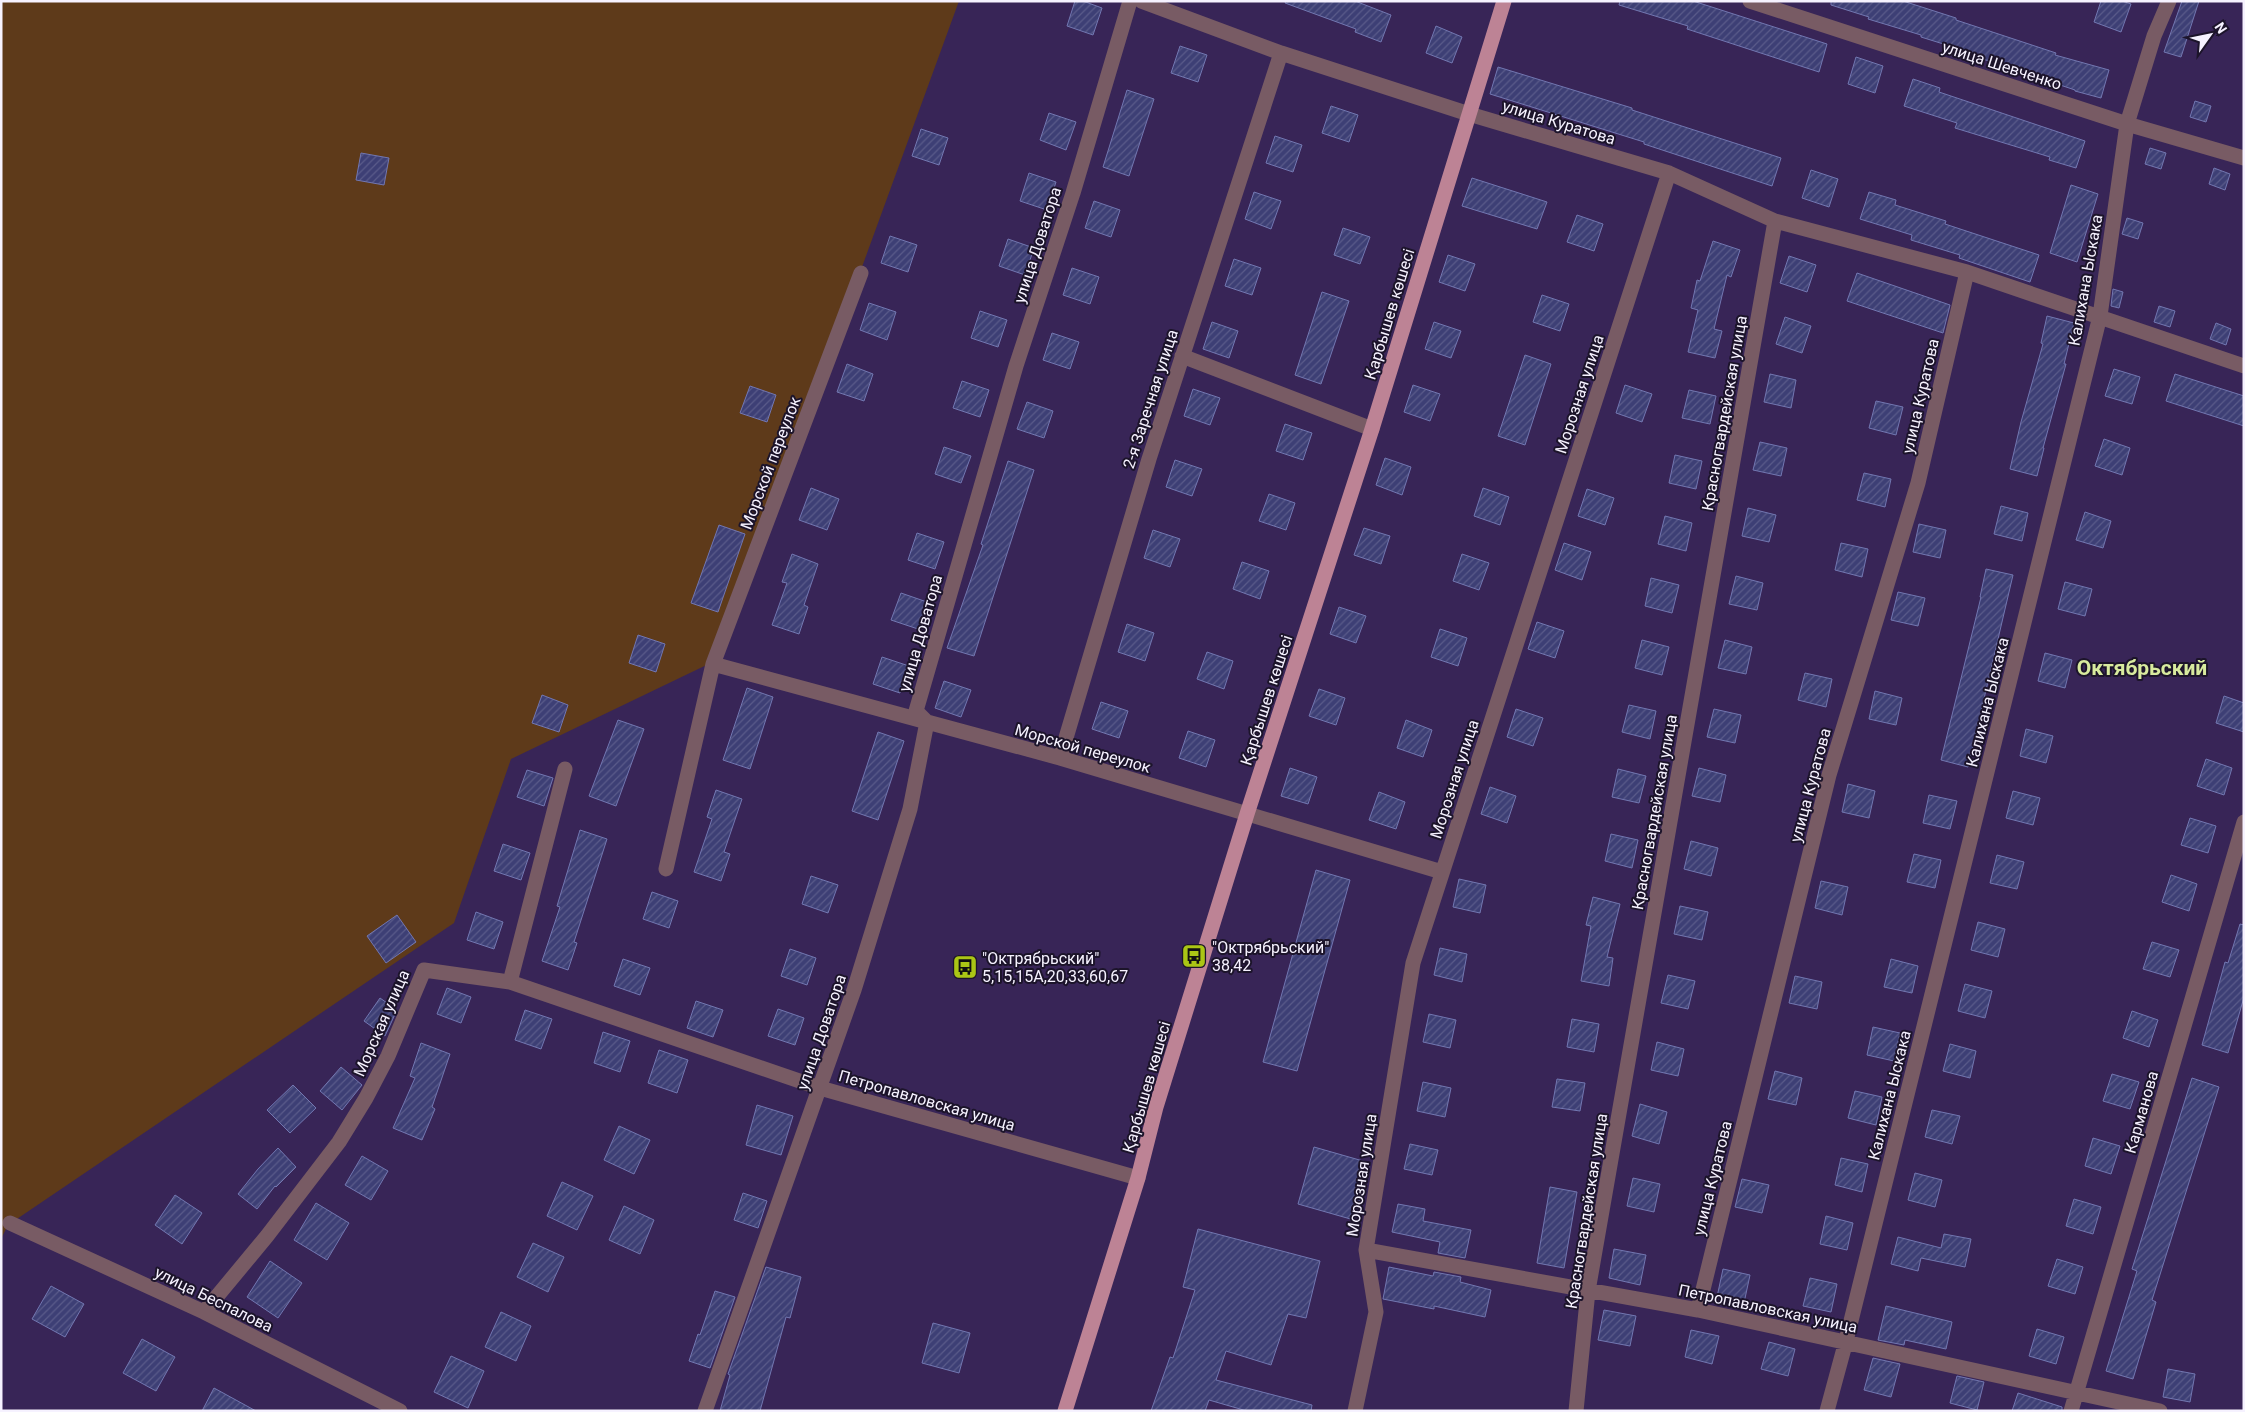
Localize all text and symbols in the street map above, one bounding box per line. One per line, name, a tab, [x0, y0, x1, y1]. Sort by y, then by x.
north arrow	[2185, 10, 2235, 60]
text: N	[2211, 19, 2230, 36]
street label: улица Шевченко	[1940, 37, 2064, 94]
street label: улица Куратова	[1500, 96, 1618, 149]
street label: улица Доватора	[1010, 185, 1065, 306]
street label: Калихана Ыскака	[2065, 213, 2106, 347]
street label: Қарбышев көшесі	[1361, 246, 1418, 382]
street label: Красногвардейская улица	[1698, 314, 1751, 512]
street label: 2-я Заречная улица	[1119, 327, 1182, 471]
street label: Морозная улица	[1551, 332, 1608, 456]
street label: улица Куратова	[1898, 337, 1943, 455]
street label: Морской переулок	[736, 394, 805, 532]
street label: улица Доватора	[895, 572, 946, 694]
street label: Қарбышев көшесі	[1236, 633, 1297, 768]
street label: Калихана Ыскака	[1962, 635, 2013, 769]
district label: Октябрьский	[2077, 656, 2207, 680]
street label: Красногвардейская улица	[1628, 713, 1681, 911]
street label: Морозная улица	[1426, 717, 1483, 841]
street label: Морской переулок	[1013, 720, 1153, 777]
street label: улица Куратова	[1786, 726, 1835, 844]
place label: "Октрябрьский" 38,42	[1212, 938, 1329, 975]
bus stop icon: "Октрябрьский" 38,42	[1181, 943, 1207, 969]
place label: "Октрябрьский" 5,15,15А,20,33,60,67	[982, 949, 1128, 986]
bus stop icon: "Октрябрьский" 5,15,15А,20,33,60,67	[952, 954, 978, 980]
street label: Морская улица	[349, 967, 413, 1079]
street label: улица Доватора	[793, 972, 850, 1092]
street label: Қарбышев көшесі	[1119, 1019, 1174, 1155]
street label: Калихана Ыскака	[1864, 1028, 1915, 1162]
street label: Петропавловская улица	[836, 1066, 1017, 1135]
street label: Карманова	[2121, 1069, 2162, 1155]
street label: Морозная улица	[1342, 1112, 1381, 1238]
street label: Красногвардейская улица	[1562, 1112, 1611, 1310]
street label: улица Куратова	[1689, 1119, 1736, 1237]
street label: улица Беспалова	[152, 1263, 276, 1336]
street label: Петропавловская улица	[1677, 1280, 1859, 1337]

